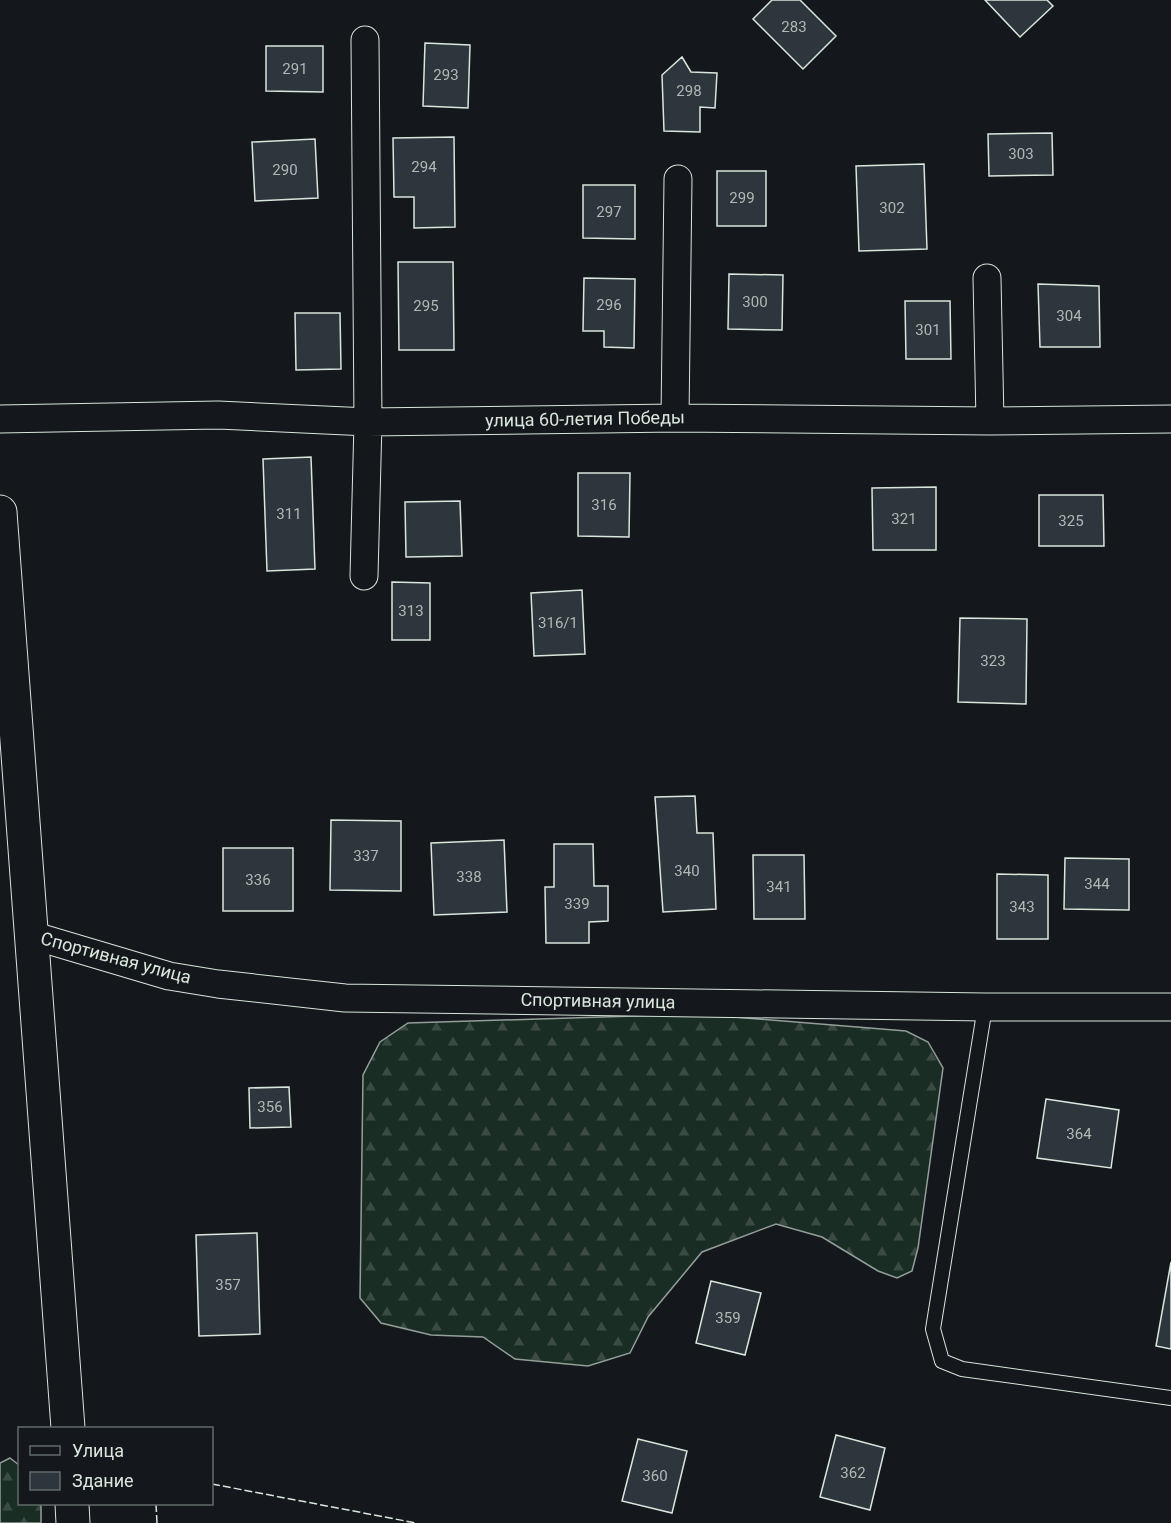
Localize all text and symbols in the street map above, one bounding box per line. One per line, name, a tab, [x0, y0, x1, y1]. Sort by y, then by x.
house number: 283	[781, 18, 807, 36]
house number: 291	[282, 60, 308, 78]
house number: 293	[433, 66, 459, 84]
house number: 298	[676, 82, 702, 100]
house number: 303	[1008, 145, 1034, 163]
house number: 294	[411, 158, 437, 176]
house number: 290	[272, 161, 298, 179]
house number: 299	[729, 189, 755, 207]
house number: 302	[879, 199, 905, 217]
house number: 297	[596, 203, 622, 221]
house number: 300	[742, 293, 768, 311]
house number: 296	[596, 296, 622, 314]
house number: 295	[413, 297, 439, 315]
house number: 304	[1056, 307, 1082, 325]
house number: 301	[915, 321, 941, 339]
street label: улица 60-летия Победы	[485, 406, 685, 431]
house number: 316	[591, 496, 617, 514]
house number: 311	[276, 505, 302, 523]
house number: 321	[891, 510, 917, 528]
house number: 325	[1058, 512, 1084, 530]
house number: 313	[398, 602, 424, 620]
house number: 316/1	[538, 614, 578, 632]
house number: 323	[980, 652, 1006, 670]
house number: 337	[353, 847, 379, 865]
house number: 340	[674, 862, 700, 880]
house number: 338	[456, 868, 482, 886]
house number: 336	[245, 871, 271, 889]
house number: 344	[1084, 875, 1110, 893]
house number: 341	[766, 878, 792, 896]
house number: 339	[564, 895, 590, 913]
house number: 343	[1009, 898, 1035, 916]
street label: Спортивная улица	[39, 927, 194, 988]
street label: Спортивная улица	[520, 989, 676, 1012]
house number: 356	[257, 1098, 283, 1116]
house number: 364	[1066, 1125, 1092, 1143]
house number: 357	[215, 1276, 241, 1294]
house number: 359	[715, 1309, 741, 1327]
legend	[18, 1427, 213, 1505]
text: Улица	[72, 1440, 124, 1461]
house number: 362	[840, 1464, 866, 1482]
house number: 360	[642, 1467, 668, 1485]
text: Здание	[72, 1470, 134, 1491]

